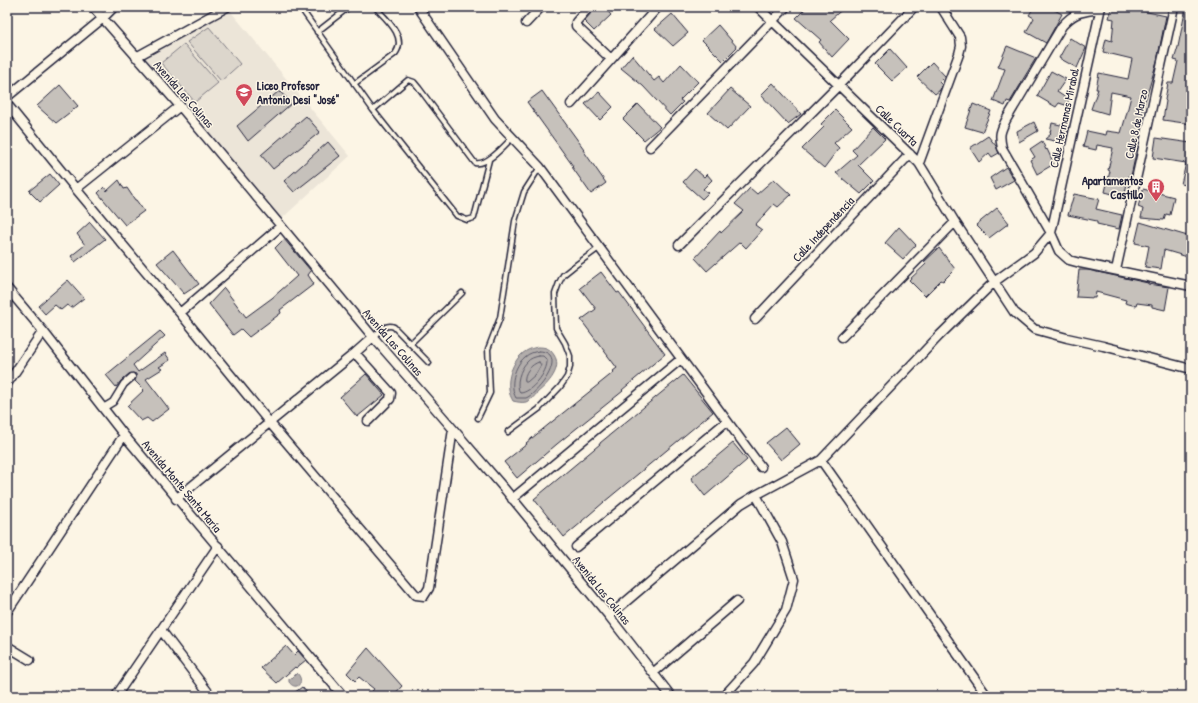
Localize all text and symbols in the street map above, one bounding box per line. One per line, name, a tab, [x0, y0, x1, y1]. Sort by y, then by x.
street label: Avenida Las Colinas	[150, 57, 218, 132]
street label: Calle Hermanas Mirabal	[1045, 66, 1083, 169]
place label: Liceo Profesor Antonio Desi "José"	[257, 77, 340, 108]
school or university icon: Liceo Profesor Antonio Desi "José"	[234, 82, 254, 107]
street label: Calle 8 de Marzo	[1120, 88, 1152, 160]
street label: Calle Cuarta	[872, 100, 922, 150]
place label: Apartamentos Castillo	[1082, 172, 1143, 203]
building icon: Apartamentos Castillo	[1146, 177, 1166, 202]
street label: Calle Independencia	[788, 192, 858, 265]
street label: Avenida Las Colinas	[359, 305, 427, 380]
street label: Avenida Monte Santa María	[138, 436, 226, 536]
street label: Avenida Las Colinas	[569, 552, 635, 628]

